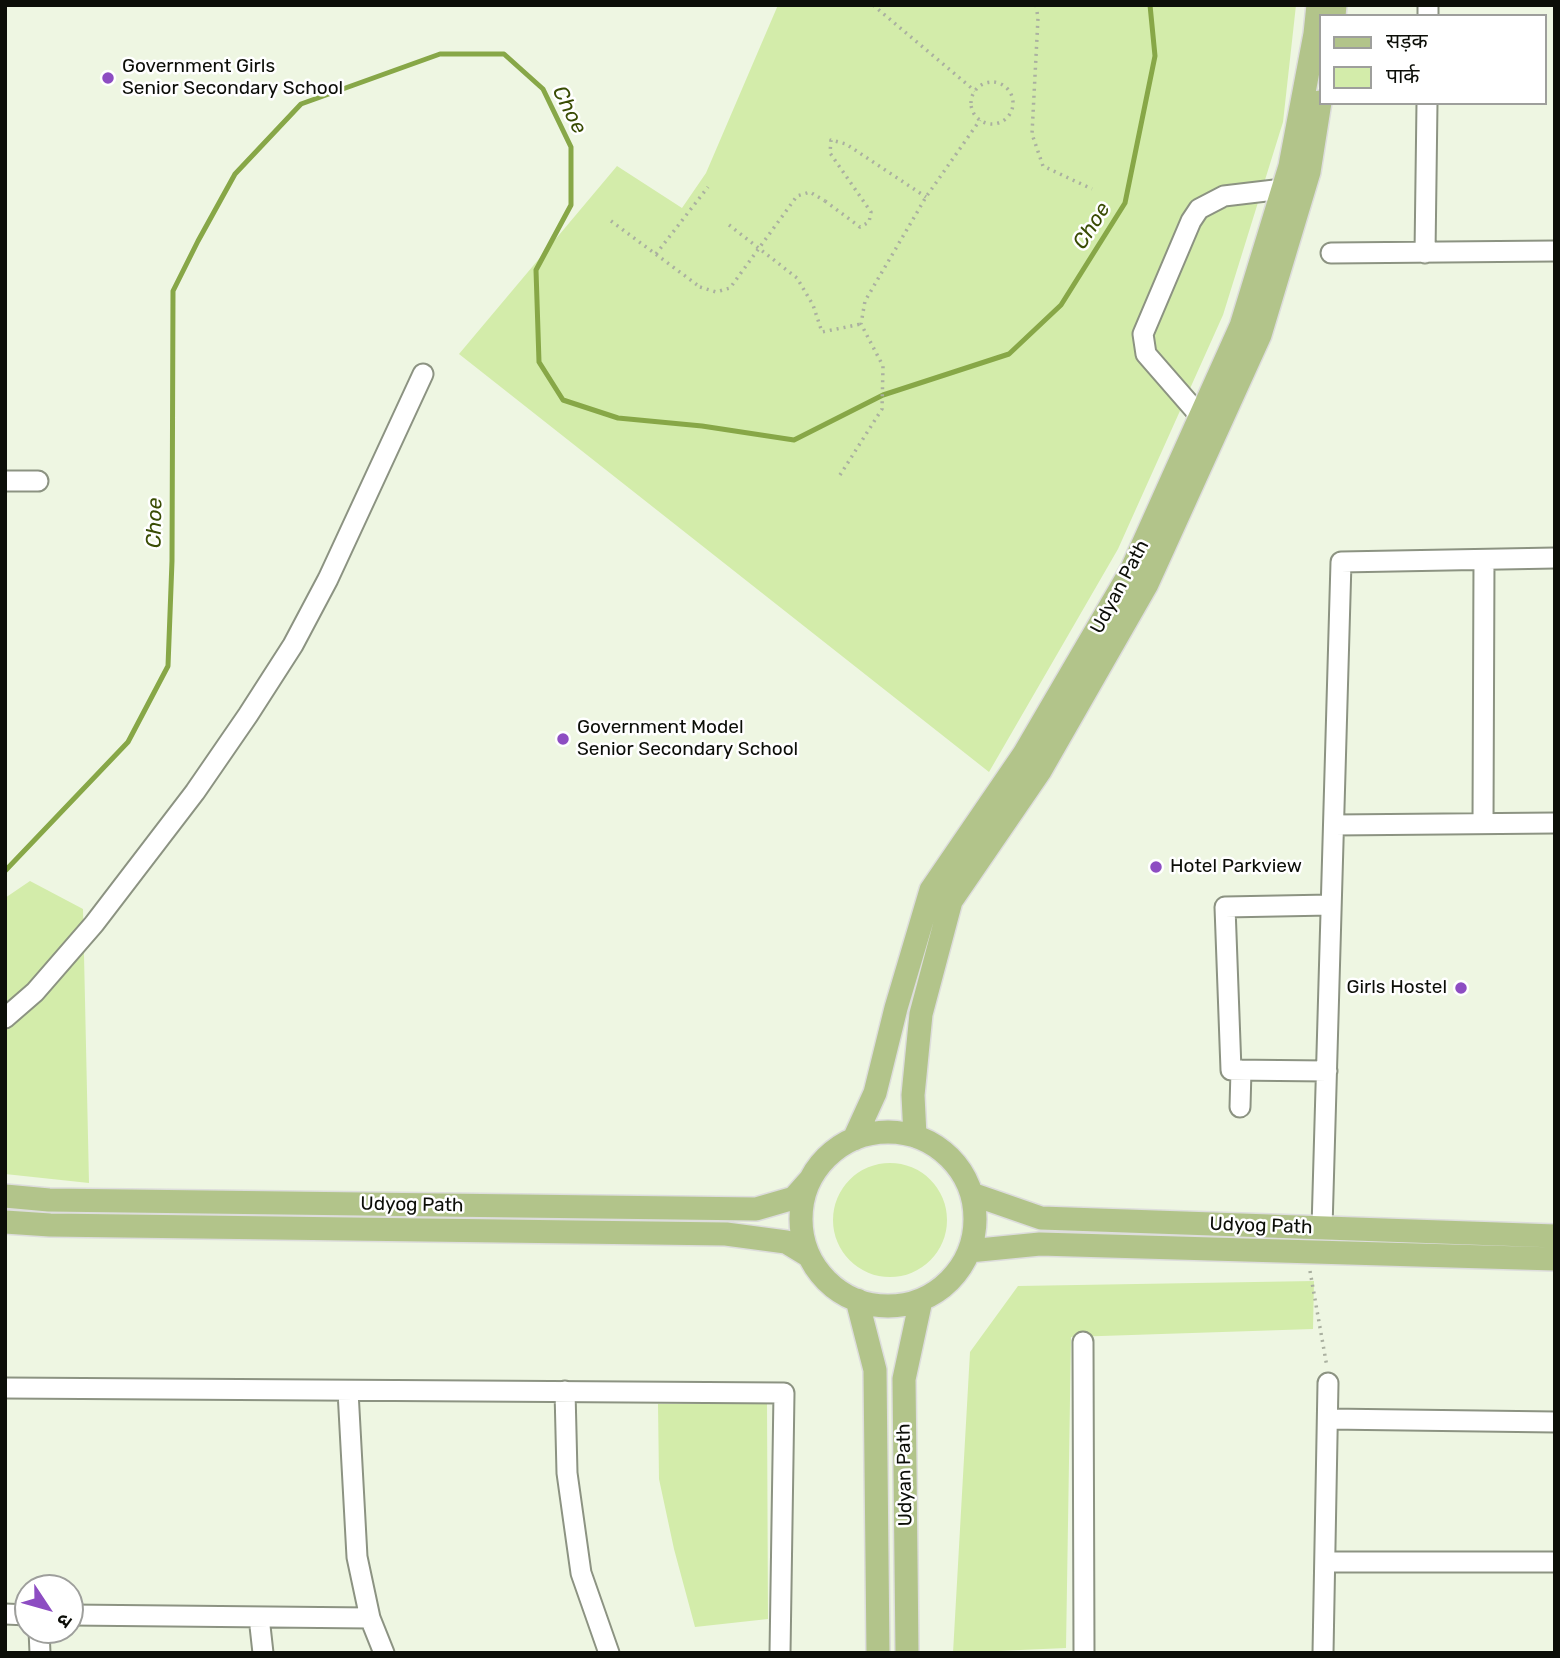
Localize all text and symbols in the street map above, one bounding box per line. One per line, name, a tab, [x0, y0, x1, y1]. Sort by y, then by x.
legend	[1318, 14, 1546, 105]
text: सड़क	[1386, 28, 1428, 53]
place label: Government Girls Senior Secondary School	[122, 56, 343, 100]
text: पार्क	[1386, 63, 1420, 88]
marker: Government Girls Senior Secondary School	[100, 70, 116, 86]
water label: Choe	[546, 82, 592, 138]
water label: Choe	[1068, 198, 1116, 254]
water label: Choe	[142, 498, 168, 548]
street label: Udyan Path	[1086, 536, 1154, 638]
place label: Government Model Senior Secondary School	[577, 717, 798, 761]
marker: Government Model Senior Secondary School	[555, 731, 571, 747]
place label: Hotel Parkview	[1170, 856, 1302, 878]
marker: Hotel Parkview	[1148, 859, 1164, 875]
place label: Girls Hostel	[1346, 977, 1447, 999]
marker: Girls Hostel	[1453, 980, 1469, 996]
street label: Udyog Path	[360, 1193, 464, 1217]
street label: Udyog Path	[1209, 1213, 1313, 1239]
street label: Udyan Path	[893, 1423, 917, 1527]
north arrow	[14, 1574, 84, 1644]
text: उ	[52, 1609, 77, 1632]

